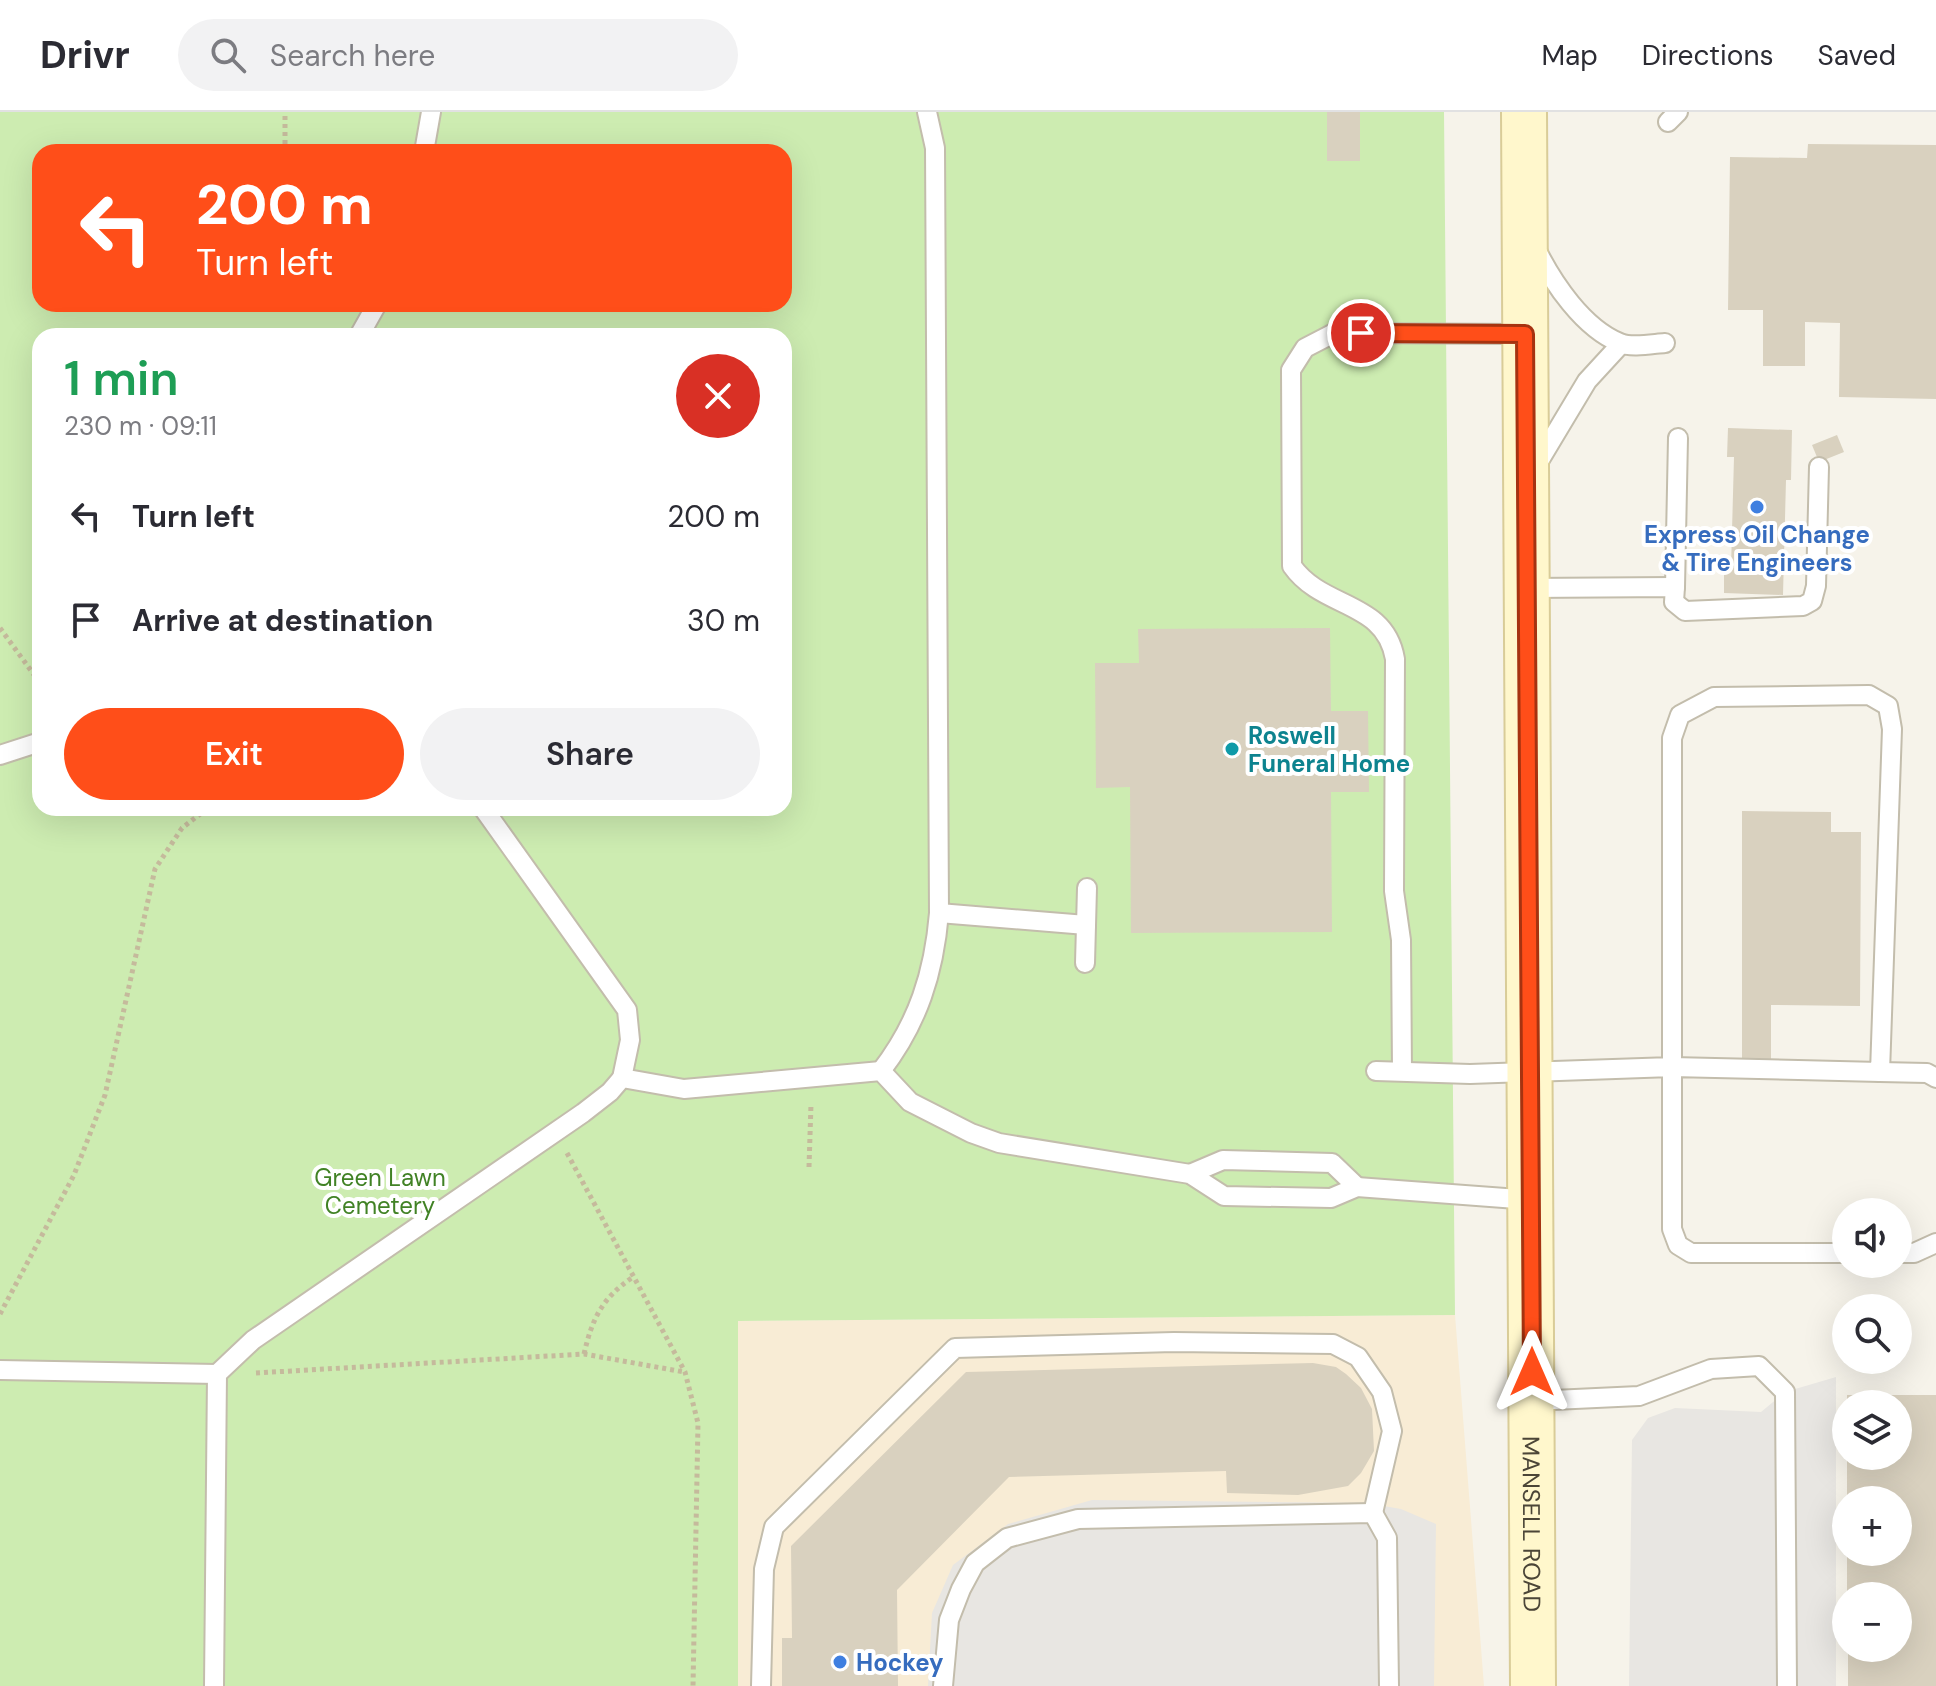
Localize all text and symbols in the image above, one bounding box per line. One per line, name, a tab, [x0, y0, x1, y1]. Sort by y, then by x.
search box	[178, 19, 738, 91]
text: Drivr	[40, 30, 130, 80]
icon: search	[206, 33, 250, 77]
text: Search here	[270, 36, 435, 75]
text: Map	[1541, 37, 1598, 74]
text: Directions	[1642, 37, 1774, 74]
text: Saved	[1818, 37, 1896, 74]
text: 200 m	[196, 168, 373, 241]
icon: left	[64, 176, 168, 280]
text: Turn left	[196, 239, 333, 286]
pin	[1327, 299, 1395, 367]
icon: arrive	[1339, 311, 1383, 355]
text: 1 min	[64, 347, 179, 410]
button: close	[676, 354, 760, 438]
text: 230 m · 09:11	[64, 409, 217, 443]
icon: left	[64, 494, 108, 538]
text: Turn left	[132, 497, 255, 536]
text: 200 m	[667, 497, 760, 536]
marker: Express Oil Change & Tire Engineers	[1748, 498, 1766, 516]
place label: Express Oil Change & Tire Engineers	[1644, 519, 1870, 578]
icon: arrive	[64, 598, 108, 642]
text: Arrive at destination	[132, 601, 433, 640]
text: 30 m	[687, 601, 760, 640]
button: Exit	[64, 708, 404, 800]
button: Share	[420, 708, 760, 800]
place label: Roswell Funeral Home	[1248, 720, 1410, 779]
marker: Roswell Funeral Home	[1223, 740, 1241, 758]
park label: Green Lawn Cemetery	[314, 1162, 446, 1221]
map controls	[1832, 1198, 1912, 1662]
button: sound	[1832, 1198, 1912, 1278]
button: search	[1832, 1294, 1912, 1374]
position arrow	[1490, 1330, 1574, 1414]
button: layers	[1832, 1390, 1912, 1470]
street label: MANSELL ROAD	[1516, 1436, 1548, 1612]
button: +	[1832, 1486, 1912, 1566]
button: −	[1832, 1582, 1912, 1662]
place label: Hockey	[856, 1647, 944, 1678]
marker: Hockey	[831, 1653, 849, 1671]

